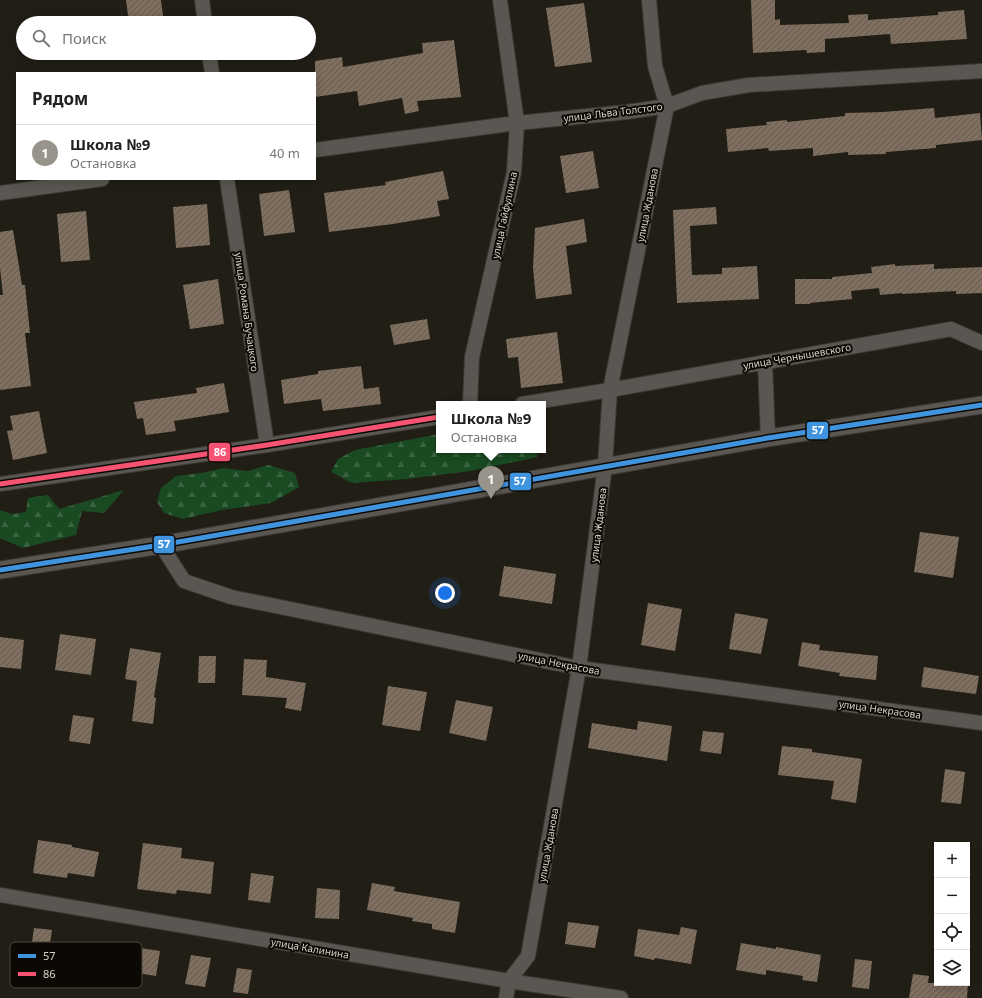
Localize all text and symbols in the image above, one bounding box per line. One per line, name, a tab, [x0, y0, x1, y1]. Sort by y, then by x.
search box	[16, 16, 316, 60]
icon: search	[30, 27, 52, 49]
text: Поиск	[62, 28, 107, 48]
text: Рядом	[32, 87, 88, 110]
street label: улица Льва Толстого	[563, 99, 663, 125]
text: Школа №9	[70, 134, 150, 154]
text: 1	[41, 144, 49, 162]
text: 40 m	[270, 144, 300, 162]
text: Остановка	[70, 154, 136, 172]
street label: улица Жданова	[633, 167, 661, 243]
street label: улица Гайфуллина	[488, 170, 520, 260]
street label: улица Романа Бучацкого	[232, 251, 262, 373]
street label: улица Чернышевского	[742, 340, 852, 372]
popup	[436, 401, 546, 453]
text: Школа №9	[451, 408, 531, 428]
line badge: 57	[806, 421, 829, 440]
text: 57	[812, 422, 824, 437]
text: Остановка	[451, 428, 517, 446]
line badge: 86	[208, 442, 231, 462]
text: 86	[214, 444, 226, 459]
pin: 1	[478, 466, 504, 499]
line badge: 57	[509, 472, 532, 491]
text: 57	[514, 473, 526, 488]
street label: улица Жданова	[586, 487, 610, 563]
line badge: 57	[153, 535, 175, 554]
text: 57	[158, 536, 170, 551]
your location	[435, 583, 455, 603]
street label: улица Некрасова	[517, 648, 601, 678]
street label: улица Некрасова	[838, 696, 922, 722]
street label: улица Жданова	[535, 807, 561, 883]
map controls	[934, 842, 970, 986]
button: +	[934, 842, 970, 878]
button: −	[934, 878, 970, 914]
button: locate	[934, 914, 970, 950]
street label: улица Калинина	[270, 934, 350, 962]
legend	[10, 942, 142, 988]
text: 57	[43, 948, 56, 963]
button: layers	[934, 950, 970, 986]
text: 86	[43, 966, 56, 981]

